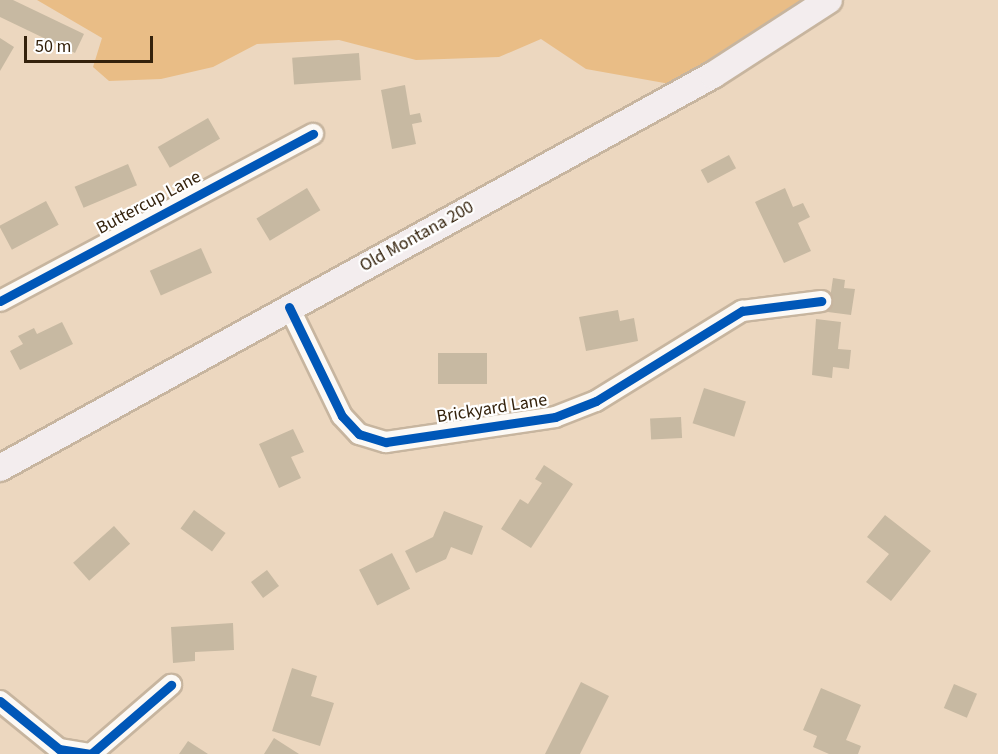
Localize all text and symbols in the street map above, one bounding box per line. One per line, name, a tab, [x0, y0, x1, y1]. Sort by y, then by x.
scale bar	[27, 24, 156, 62]
text: 50 m	[35, 34, 71, 59]
street label: Buttercup Lane	[93, 166, 205, 240]
street label: Old Montana 200	[356, 197, 478, 277]
street label: Brickyard Lane	[435, 390, 549, 428]

